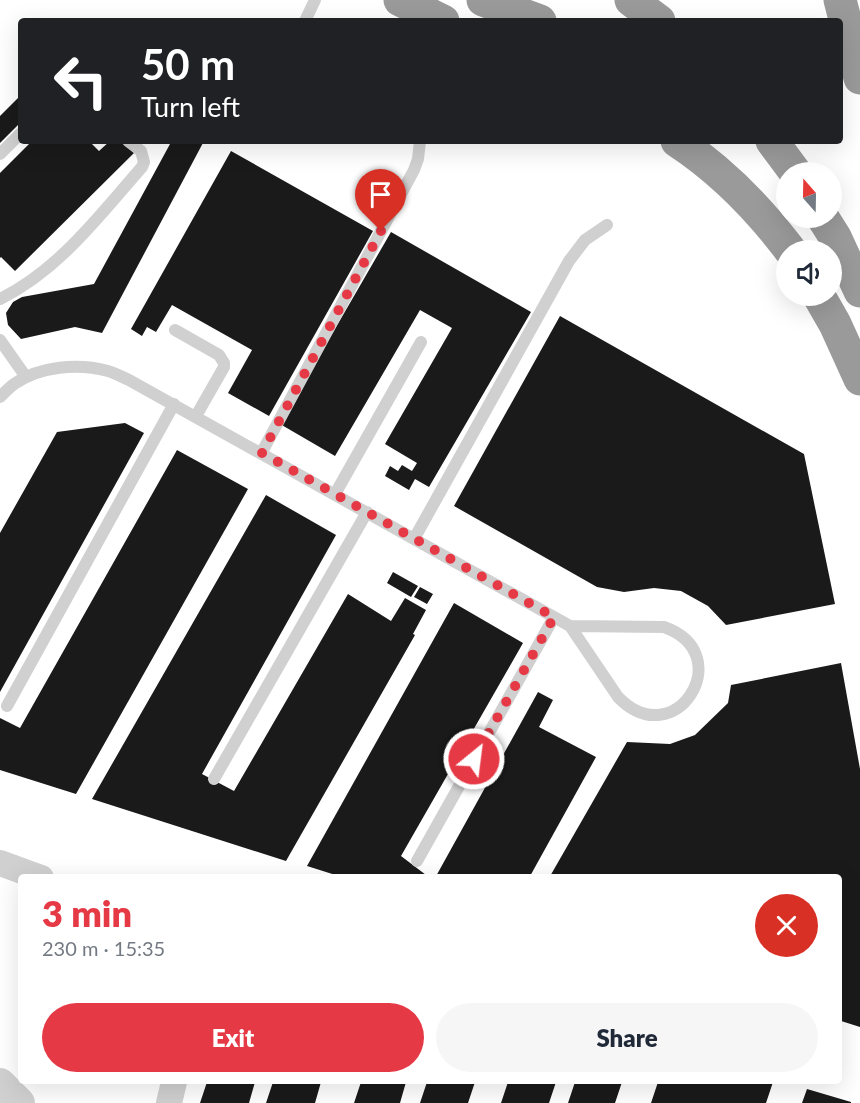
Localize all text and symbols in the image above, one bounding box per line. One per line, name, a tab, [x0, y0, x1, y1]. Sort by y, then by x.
text: 50 m	[141, 39, 235, 89]
icon: left	[42, 42, 120, 120]
text: Turn left	[141, 90, 240, 123]
north arrow	[776, 162, 842, 228]
map controls	[776, 162, 842, 306]
pin	[355, 169, 406, 231]
icon: arrive	[364, 178, 397, 211]
button: sound	[776, 240, 842, 306]
position arrow	[442, 727, 506, 791]
text: 3 min	[42, 891, 132, 935]
button: close	[755, 894, 818, 957]
text: 230 m · 15:35	[42, 936, 165, 960]
button: Exit	[42, 1003, 424, 1072]
button: Share	[436, 1003, 818, 1072]

